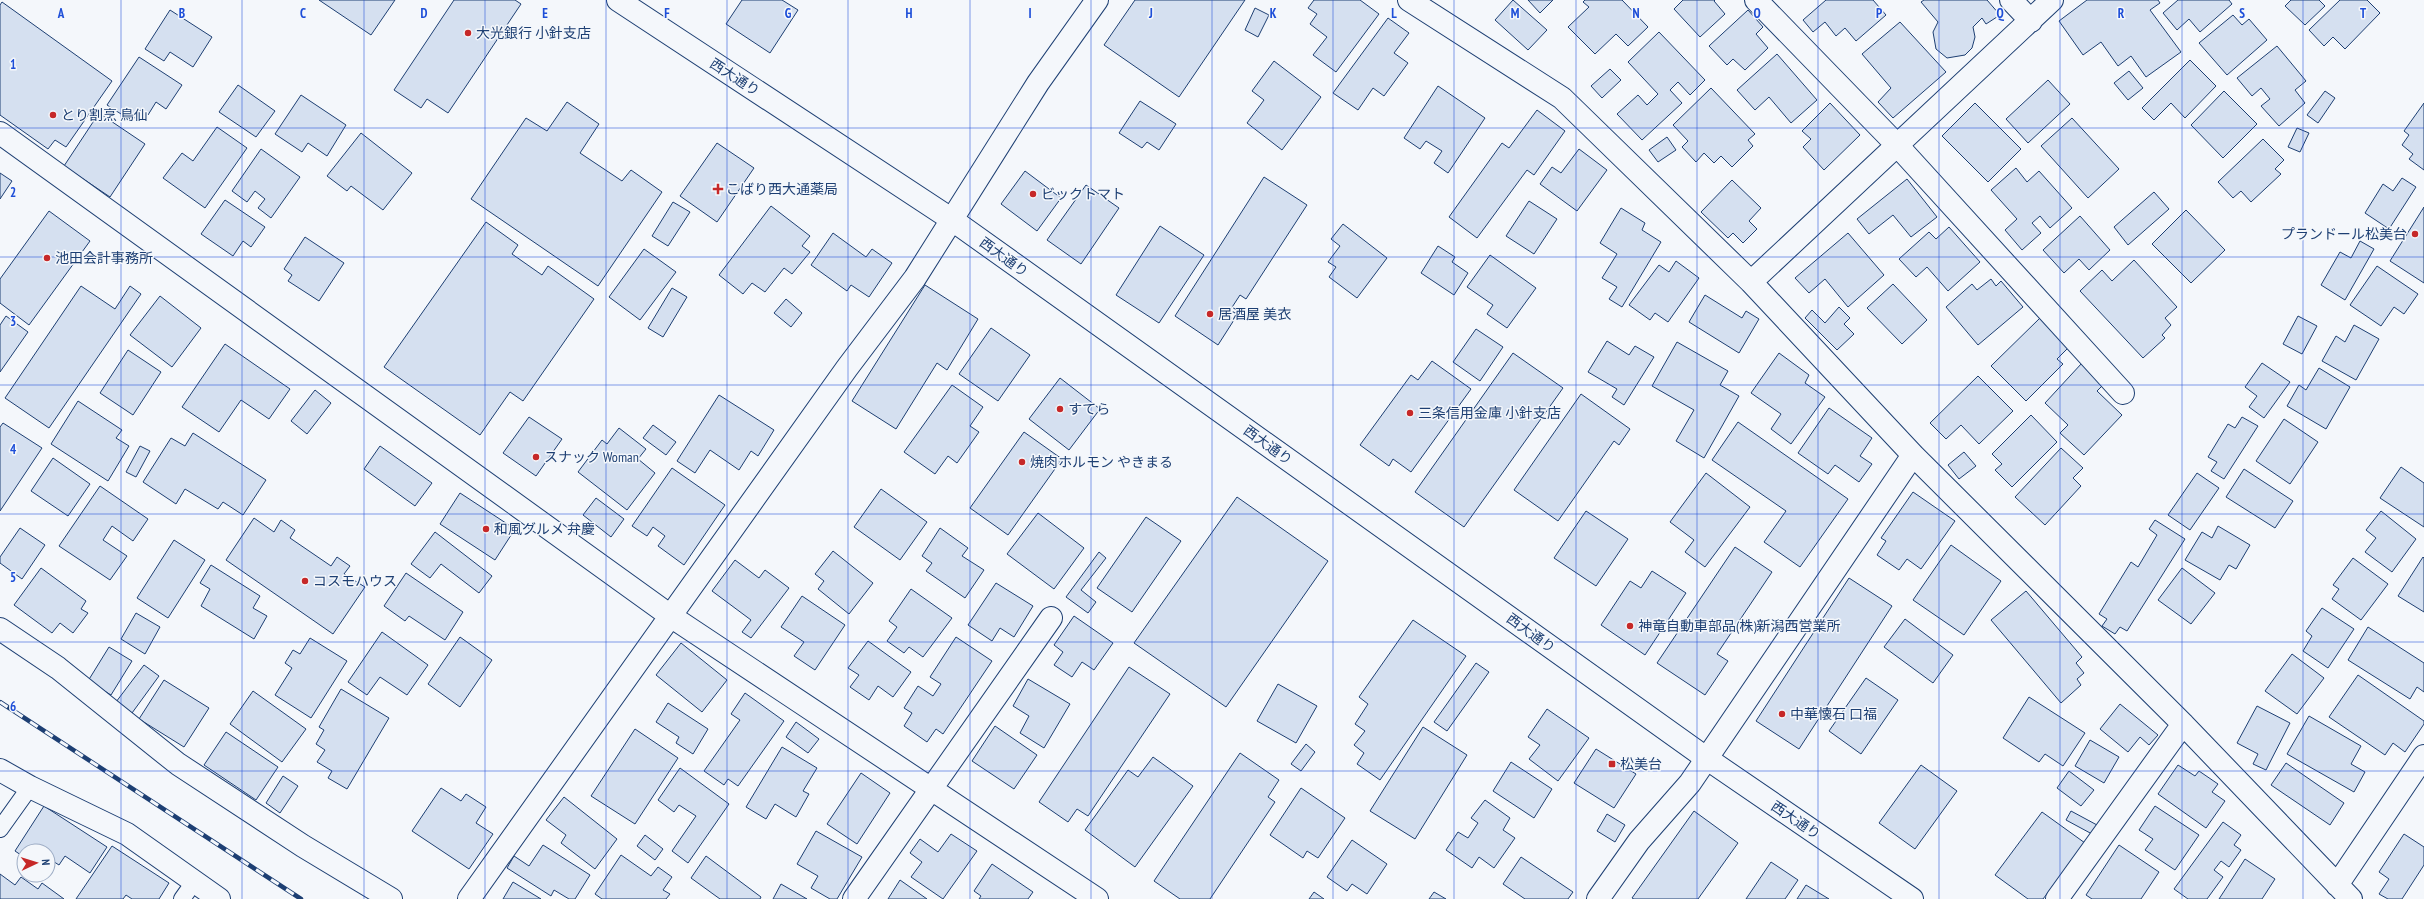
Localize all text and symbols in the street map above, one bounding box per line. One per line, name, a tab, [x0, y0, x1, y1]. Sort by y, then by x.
text: A	[57, 5, 65, 22]
text: B	[179, 5, 185, 22]
text: C	[300, 5, 306, 22]
text: D	[421, 5, 428, 22]
text: E	[542, 5, 548, 22]
text: F	[664, 5, 670, 22]
text: G	[785, 5, 792, 22]
text: H	[906, 5, 913, 22]
text: I	[1028, 5, 1032, 22]
text: J	[1148, 5, 1153, 22]
text: K	[1270, 5, 1277, 22]
text: L	[1391, 5, 1397, 22]
text: M	[1511, 5, 1520, 22]
text: N	[1632, 5, 1640, 22]
text: O	[1753, 5, 1761, 22]
text: P	[1876, 5, 1882, 22]
text: Q	[1996, 5, 2004, 22]
text: R	[2118, 5, 2125, 22]
text: S	[2239, 5, 2245, 22]
text: T	[2360, 5, 2367, 22]
place label: 大光銀行 小針支店	[476, 24, 591, 42]
marker: 大光銀行 小針支店	[463, 28, 473, 38]
street label: 西大通り	[707, 54, 763, 100]
text: 1	[10, 56, 16, 73]
place label: とり割烹 鳥仙	[61, 106, 148, 124]
marker: とり割烹 鳥仙	[48, 110, 58, 120]
place label: こばり西大通薬局	[726, 180, 838, 198]
text: 2	[10, 184, 16, 201]
marker: こばり西大通薬局	[713, 184, 723, 194]
place label: ビックトマト	[1041, 185, 1125, 203]
marker: ビックトマト	[1028, 189, 1038, 199]
place label: プランドール松美台	[2281, 225, 2407, 243]
marker: プランドール松美台	[2410, 229, 2420, 239]
street label: 西大通り	[976, 233, 1032, 281]
place label: 池田会計事務所	[55, 249, 153, 267]
marker: 池田会計事務所	[42, 253, 52, 263]
place label: 居酒屋 美衣	[1218, 305, 1291, 323]
marker: 居酒屋 美衣	[1205, 309, 1215, 319]
text: 3	[10, 313, 16, 330]
place label: すてら	[1068, 400, 1110, 418]
marker: すてら	[1055, 404, 1065, 414]
place label: 三条信用金庫 小針支店	[1418, 404, 1561, 422]
marker: 三条信用金庫 小針支店	[1405, 408, 1415, 418]
street label: 西大通り	[1240, 421, 1296, 469]
text: 4	[10, 441, 17, 458]
place label: スナック Woman	[544, 448, 639, 466]
marker: スナック Woman	[531, 452, 541, 462]
place label: 焼肉ホルモン やきまる	[1030, 453, 1173, 471]
marker: 焼肉ホルモン やきまる	[1017, 457, 1027, 467]
place label: 和風グルメ 弁慶	[494, 520, 595, 538]
marker: 和風グルメ 弁慶	[481, 524, 491, 534]
text: 5	[10, 569, 16, 586]
place label: コスモハウス	[313, 572, 397, 590]
marker: コスモハウス	[300, 576, 310, 586]
street label: 西大通り	[1503, 609, 1559, 657]
place label: 神竜自動車部品(株)新潟西営業所	[1638, 617, 1841, 635]
marker: 神竜自動車部品(株)新潟西営業所	[1625, 621, 1635, 631]
text: 6	[10, 698, 16, 715]
place label: 中華懐石 口福	[1790, 705, 1877, 723]
marker: 中華懐石 口福	[1777, 709, 1787, 719]
place label: 松美台	[1620, 755, 1662, 773]
marker: 松美台	[1607, 759, 1617, 769]
street label: 西大通り	[1768, 797, 1824, 843]
north arrow	[16, 843, 56, 883]
text: N	[39, 859, 53, 866]

